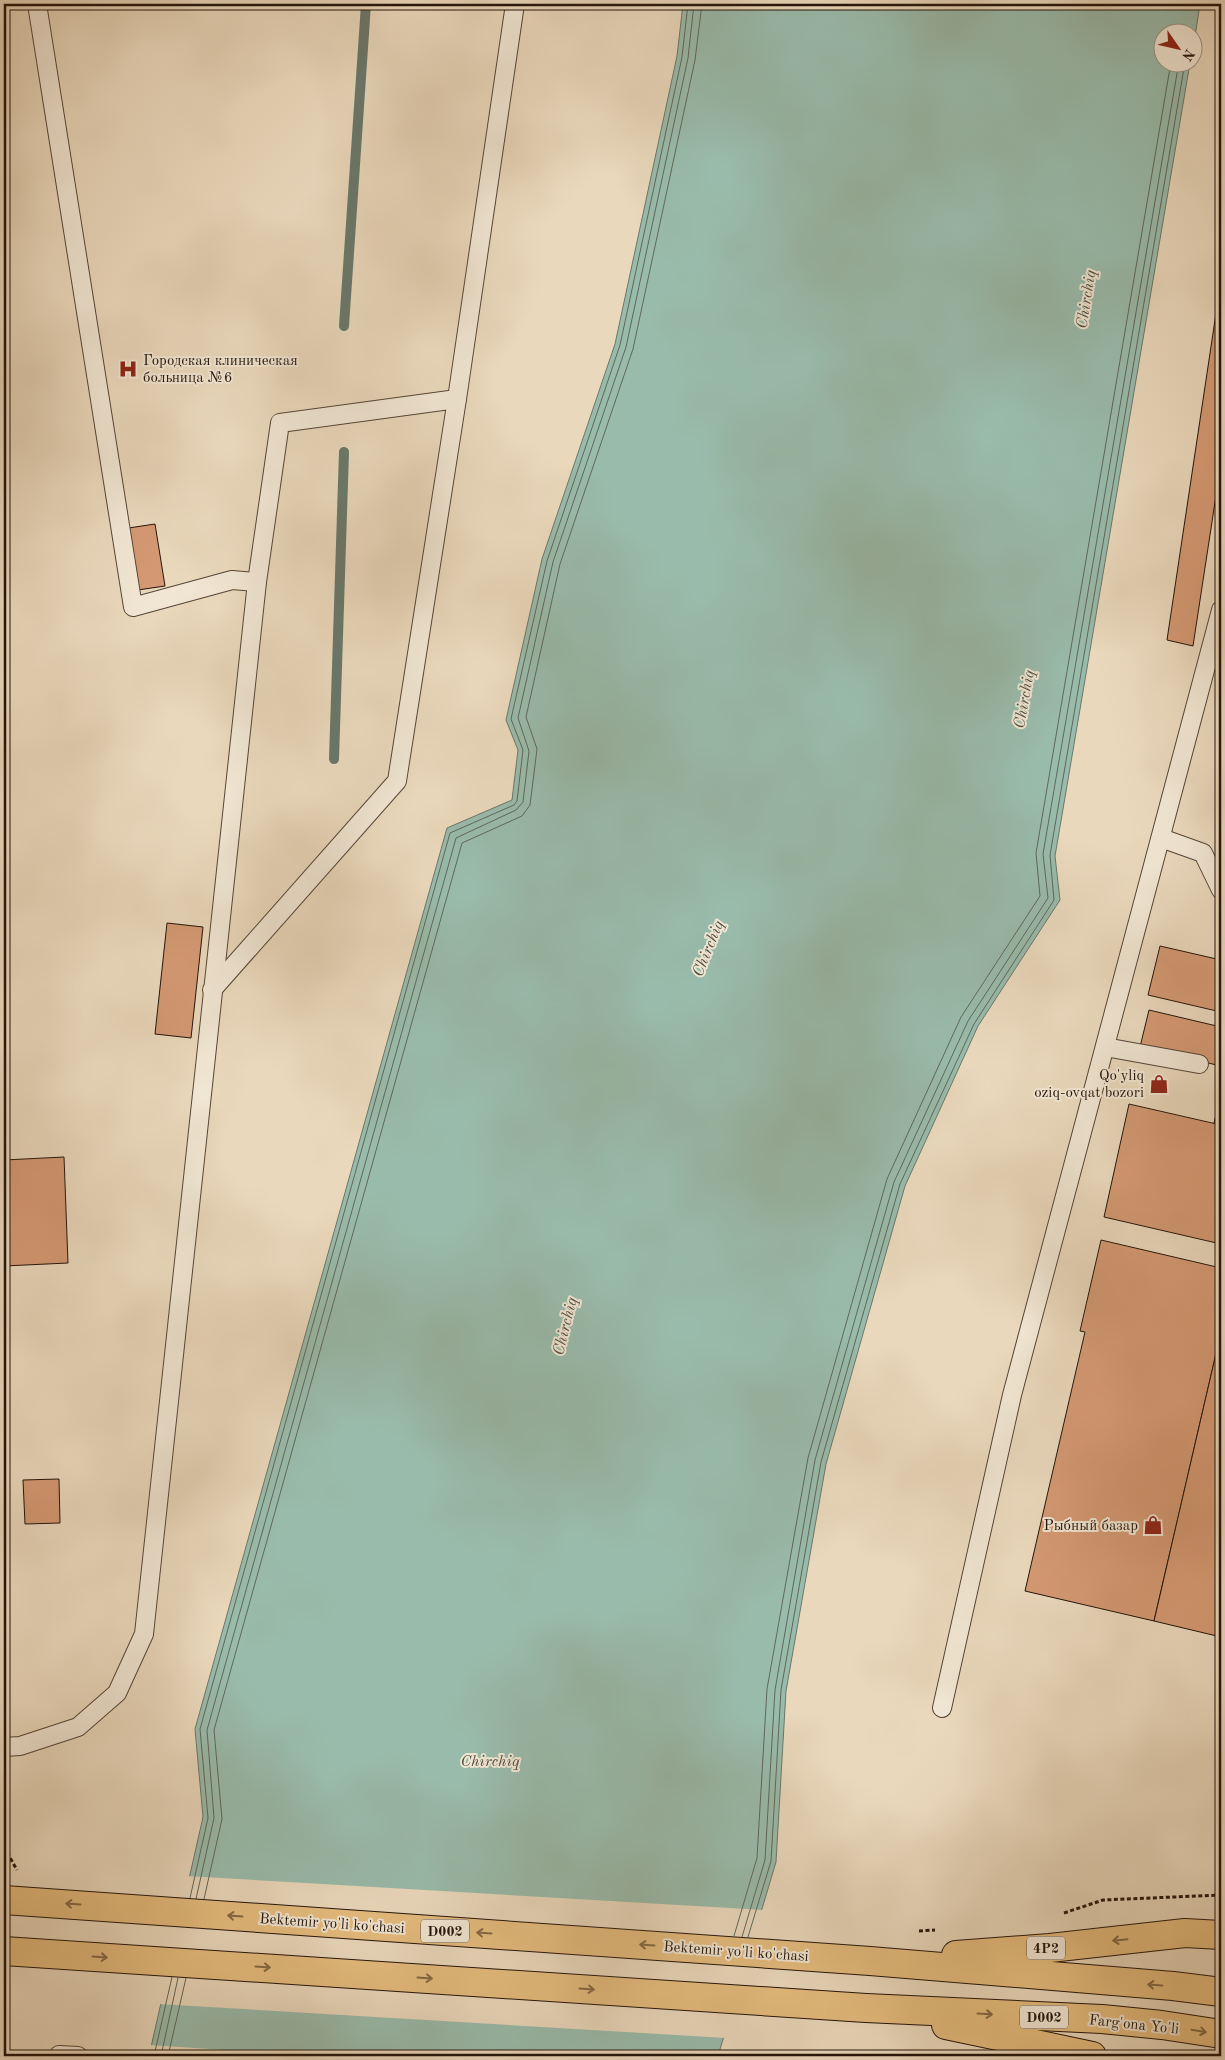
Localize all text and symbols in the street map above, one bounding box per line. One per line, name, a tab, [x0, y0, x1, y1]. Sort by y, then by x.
north arrow	[1152, 22, 1202, 72]
text: N	[1179, 46, 1197, 63]
water label: Chirchiq	[1074, 269, 1100, 330]
place label: Городская клиническая больница №6	[143, 354, 298, 386]
hospital icon: Городская клиническая больница №6	[117, 358, 139, 380]
water label: Chirchiq	[1012, 669, 1038, 730]
water label: Chirchiq	[690, 918, 727, 979]
place label: Qo'yliq oziq-ovqat bozori	[1034, 1069, 1144, 1101]
shop icon: Qo'yliq oziq-ovqat bozori	[1148, 1073, 1170, 1095]
water label: Chirchiq	[551, 1296, 581, 1357]
shop icon: Рыбный базар	[1142, 1514, 1164, 1536]
place label: Рыбный базар	[1044, 1519, 1138, 1534]
water label: Chirchiq	[460, 1754, 520, 1770]
one-way arrow	[65, 1900, 81, 1909]
one-way arrow	[227, 1911, 243, 1920]
street label: Bektemir yo'li ko'chasi	[259, 1912, 405, 1937]
road number: D002	[421, 1920, 469, 1942]
one-way arrow	[477, 1929, 493, 1938]
one-way arrow	[1113, 1935, 1129, 1945]
road number: 4P2	[1027, 1936, 1065, 1960]
one-way arrow	[639, 1940, 655, 1950]
street label: Bektemir yo'li ko'chasi	[663, 1940, 809, 1965]
one-way arrow	[92, 1952, 108, 1961]
one-way arrow	[254, 1963, 270, 1972]
one-way arrow	[416, 1974, 432, 1983]
one-way arrow	[1148, 1980, 1164, 1990]
one-way arrow	[579, 1984, 595, 1994]
road number: D002	[1020, 2005, 1068, 2028]
one-way arrow	[977, 2009, 993, 2018]
street label: Farg'ona Yo'li	[1088, 2013, 1180, 2038]
one-way arrow	[1191, 2026, 1207, 2036]

